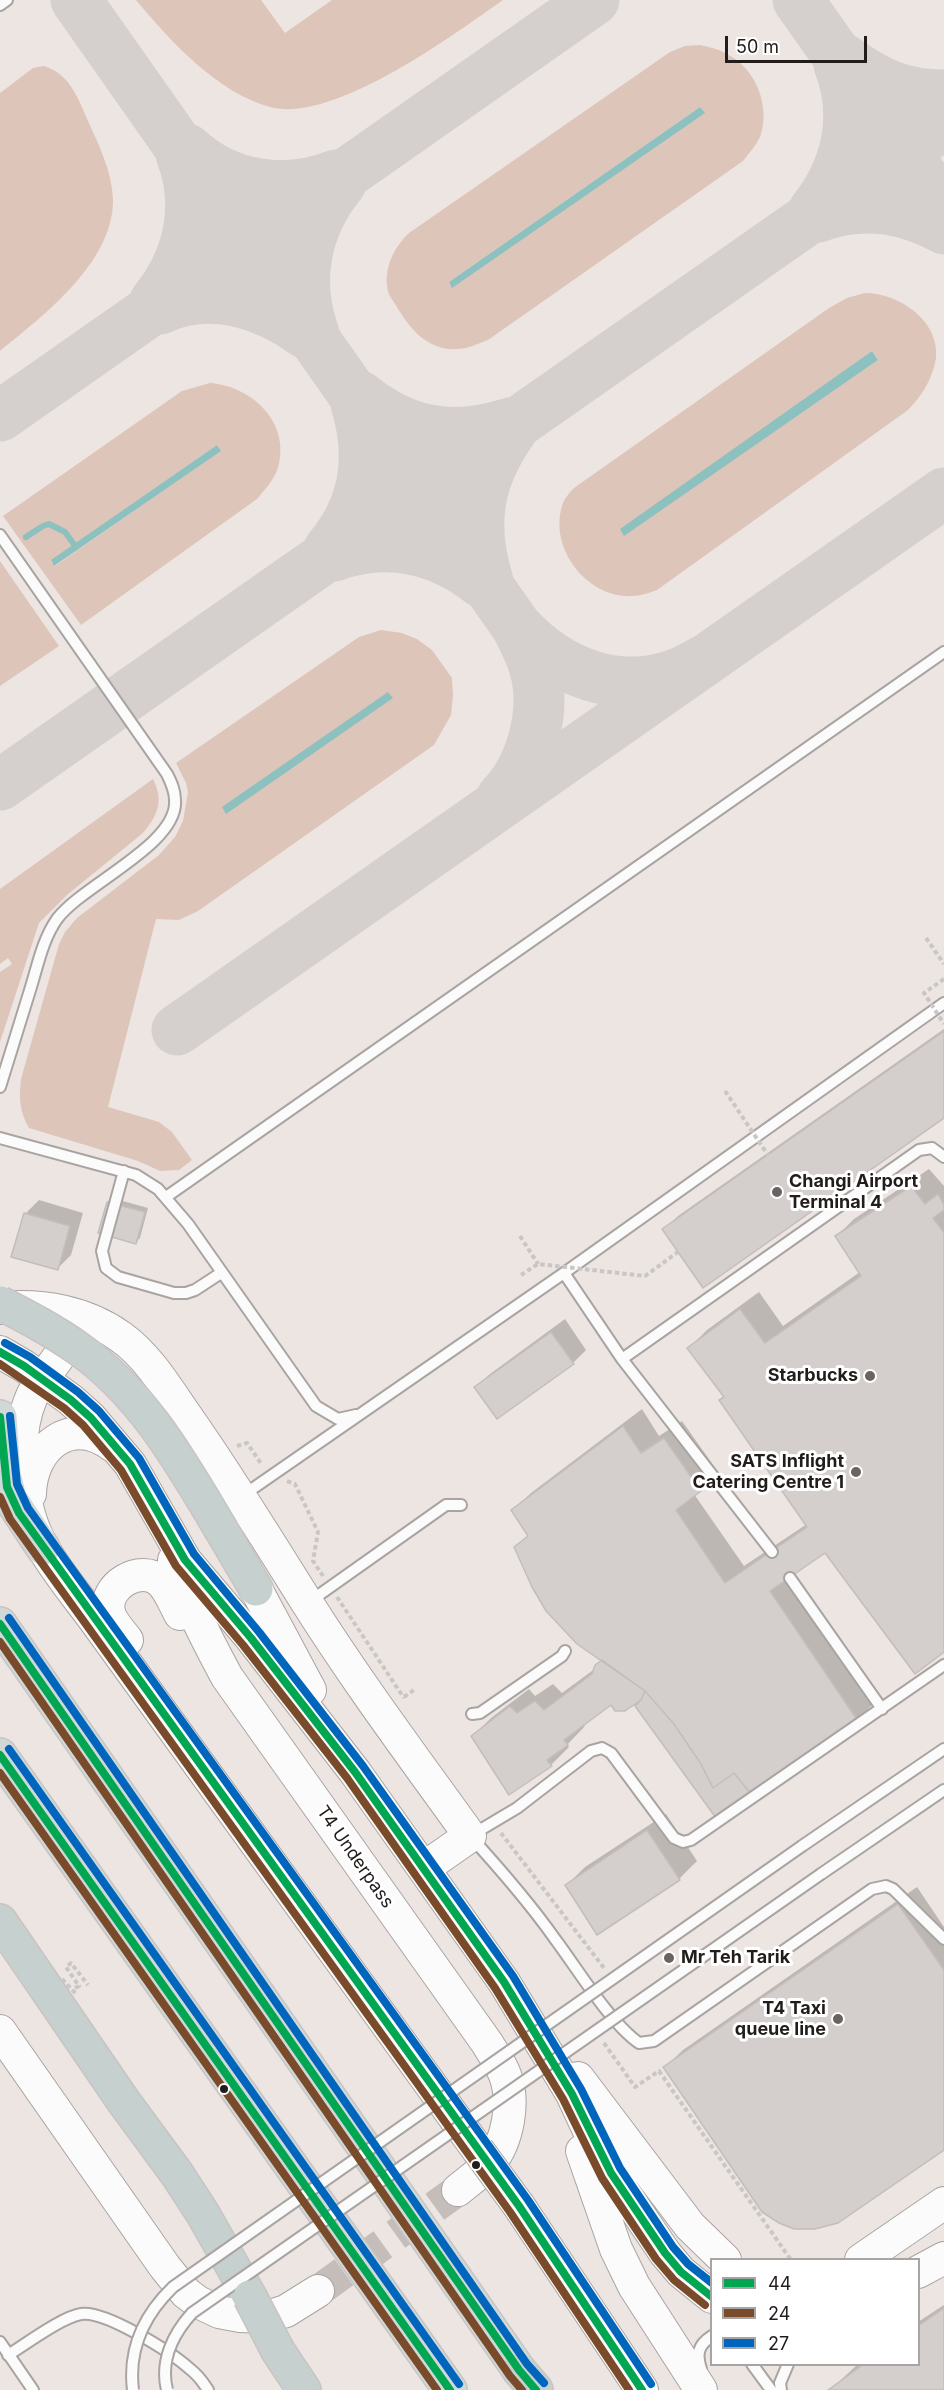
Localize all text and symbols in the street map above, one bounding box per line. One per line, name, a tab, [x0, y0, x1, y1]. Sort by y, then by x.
scale bar	[728, 24, 870, 62]
text: 50 m	[736, 36, 779, 57]
place label: Changi Airport Terminal 4	[789, 1171, 918, 1214]
marker: Changi Airport Terminal 4	[770, 1185, 784, 1199]
place label: Starbucks	[768, 1365, 858, 1387]
marker: Starbucks	[863, 1369, 877, 1383]
place label: SATS Inflight Catering Centre 1	[692, 1451, 844, 1494]
marker: SATS Inflight Catering Centre 1	[849, 1465, 863, 1479]
street label: T4 Underpass	[312, 1802, 398, 1912]
place label: Mr Teh Tarik	[681, 1947, 790, 1969]
marker: Mr Teh Tarik	[662, 1951, 676, 1965]
place label: T4 Taxi queue line	[735, 1998, 826, 2040]
marker: T4 Taxi queue line	[831, 2012, 845, 2026]
unlabelled marker	[218, 2083, 230, 2095]
unlabelled marker	[470, 2159, 482, 2171]
legend	[710, 2258, 920, 2366]
text: 44	[768, 2273, 791, 2294]
text: 24	[768, 2303, 790, 2324]
text: 27	[768, 2333, 789, 2354]

